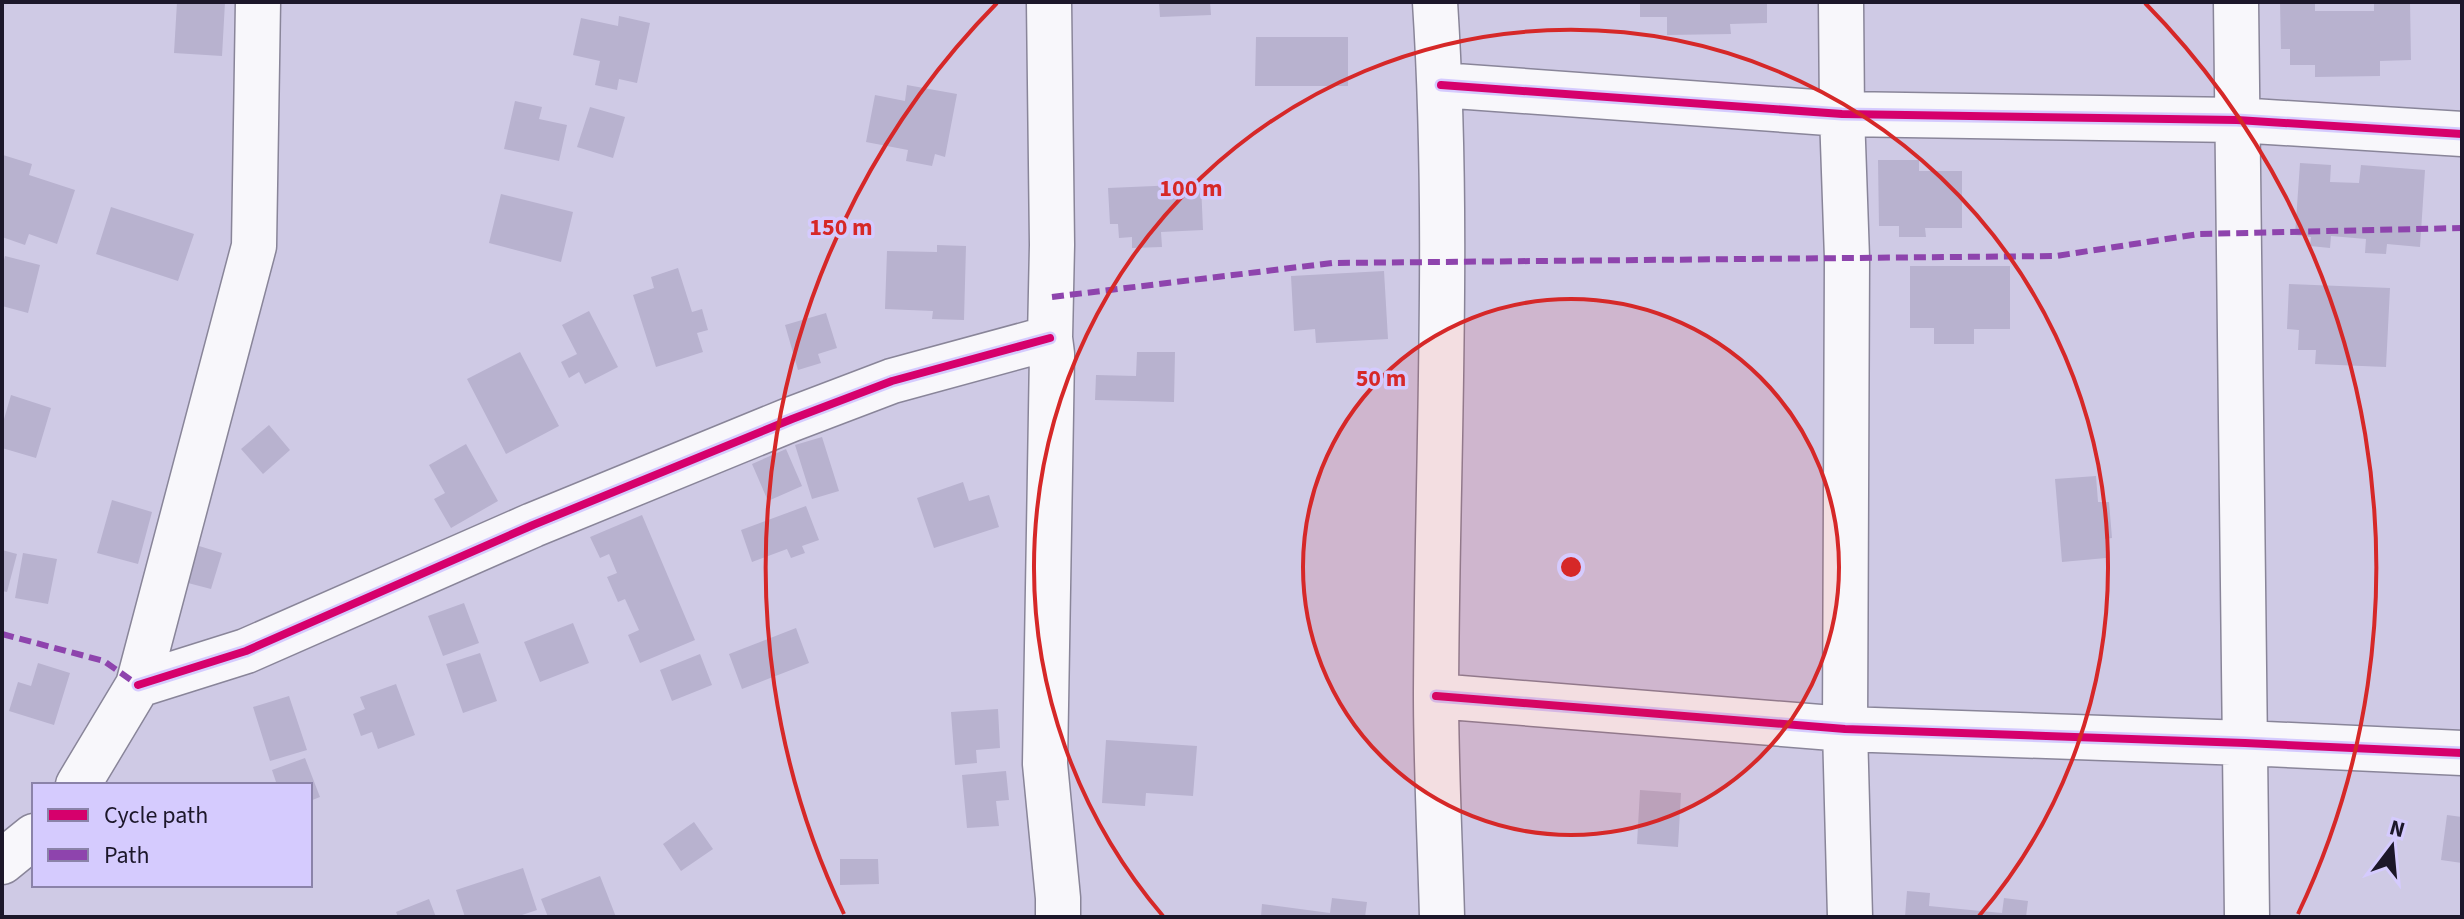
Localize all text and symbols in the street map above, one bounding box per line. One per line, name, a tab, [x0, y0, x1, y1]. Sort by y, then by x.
text: 100 m	[1159, 171, 1223, 206]
text: 150 m	[809, 210, 873, 245]
text: 50 m	[1356, 361, 1406, 396]
centre of rings	[1557, 553, 1585, 581]
legend	[32, 783, 312, 887]
text: Cycle path	[104, 798, 208, 833]
north arrow	[2352, 807, 2432, 887]
text: N	[2386, 811, 2409, 846]
text: Path	[104, 838, 150, 873]

